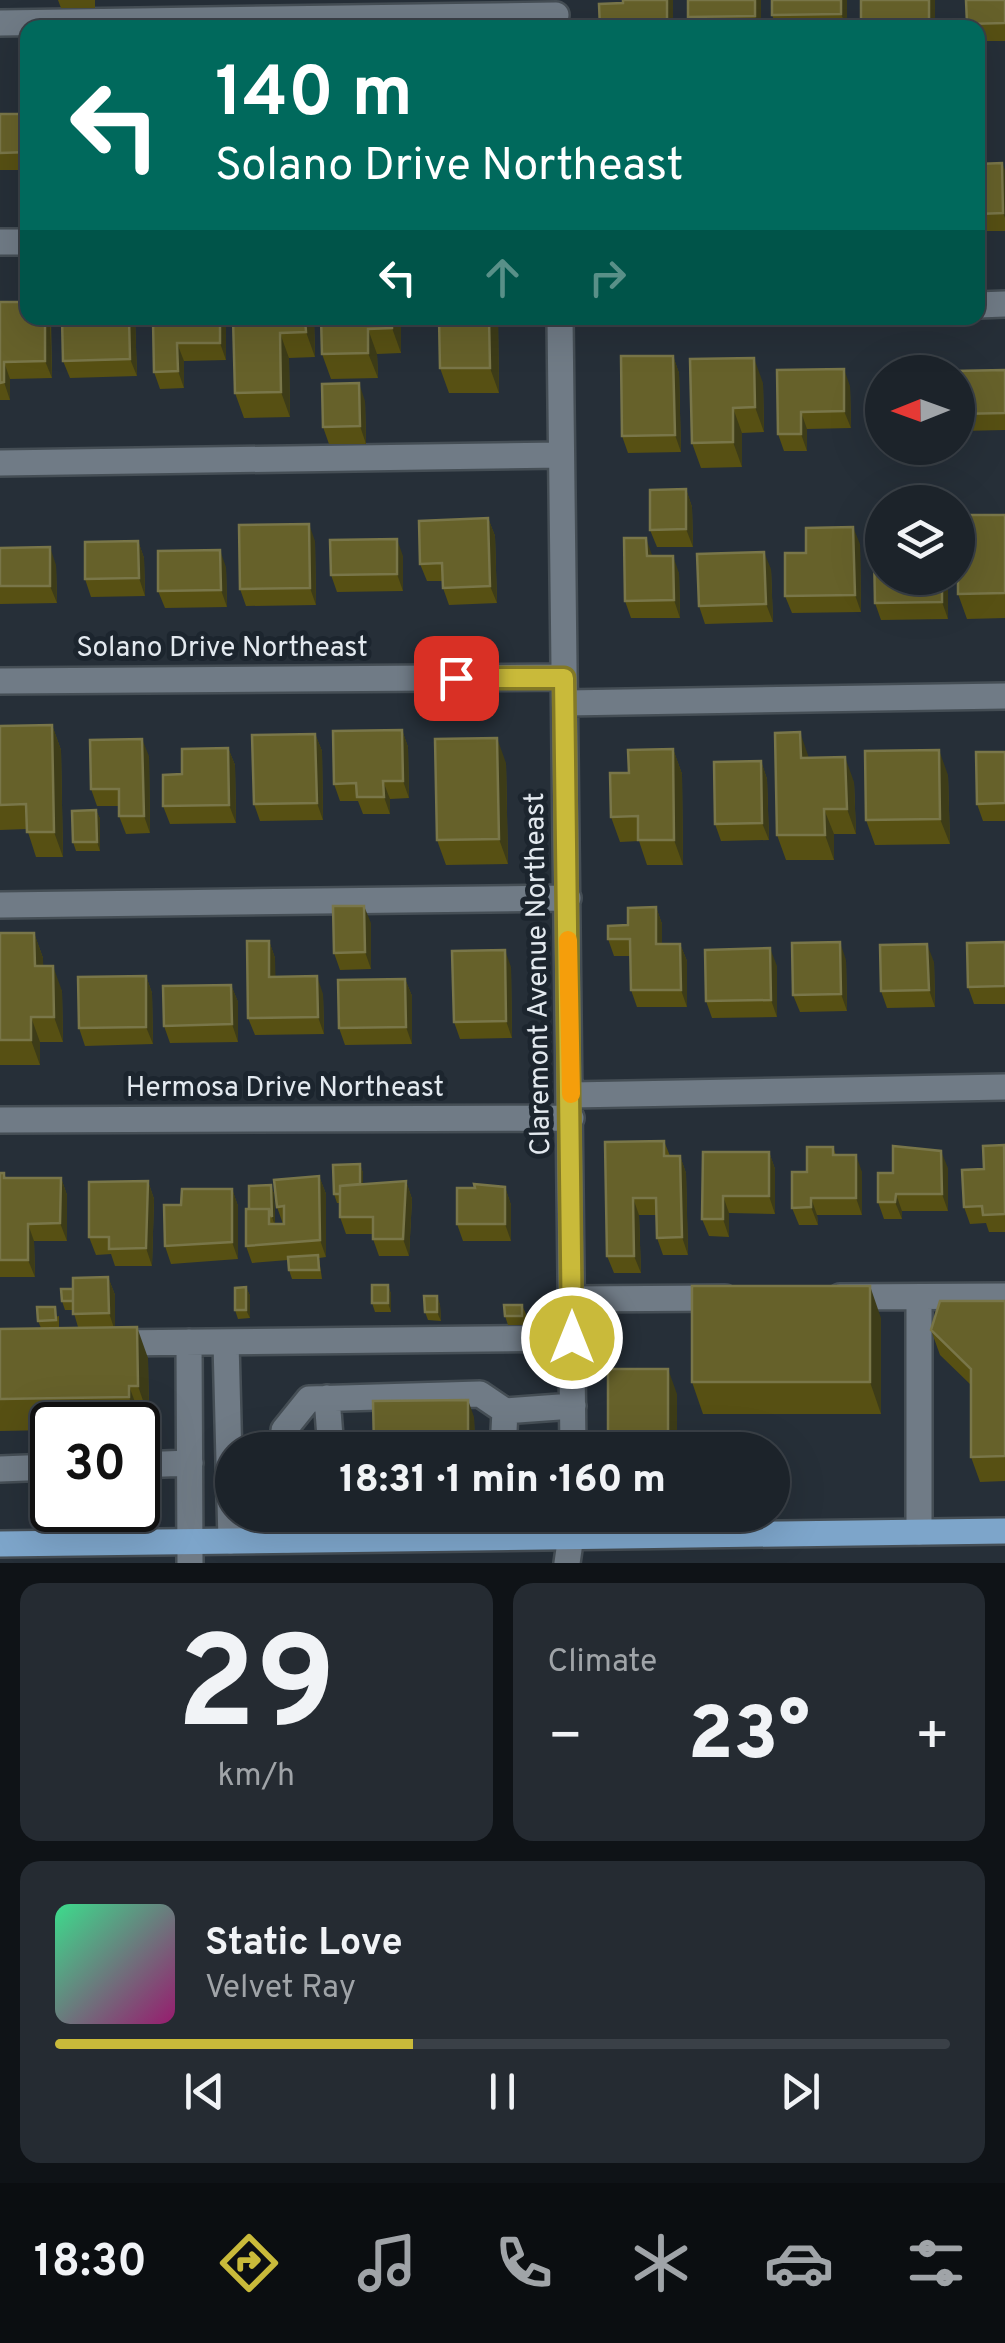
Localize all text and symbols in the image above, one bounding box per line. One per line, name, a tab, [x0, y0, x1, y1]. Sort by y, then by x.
text: 140 m	[215, 52, 413, 141]
icon: left	[50, 60, 180, 190]
text: Solano Drive Northeast	[215, 139, 684, 196]
icon: left	[370, 250, 425, 305]
icon: ahead	[475, 250, 530, 305]
icon: right	[580, 250, 635, 305]
north arrow	[865, 355, 975, 465]
map controls	[865, 355, 975, 595]
button: layers	[865, 485, 975, 595]
street label: Solano Drive Northeast	[76, 631, 368, 667]
pin	[414, 636, 499, 721]
icon: arrive	[429, 651, 484, 706]
street label: Claremont Avenue Northeast	[518, 792, 560, 1156]
street label: Hermosa Drive Northeast	[126, 1071, 444, 1107]
position arrow	[520, 1286, 624, 1390]
speed limit sign: 30	[30, 1402, 160, 1532]
text: 18:31 · 1 min · 160 m	[339, 1457, 666, 1506]
text: 29	[177, 1609, 336, 1774]
text: Climate	[548, 1643, 657, 1683]
text: 23°	[688, 1691, 810, 1786]
text: −	[548, 1704, 583, 1774]
text: +	[915, 1704, 950, 1774]
text: km/h	[217, 1757, 295, 1797]
text: Static Love	[205, 1920, 403, 1969]
text: Velvet Ray	[205, 1969, 356, 2009]
icon: previous	[177, 2064, 232, 2119]
icon: pause	[475, 2064, 530, 2119]
icon: next	[773, 2064, 828, 2119]
icon: directions	[214, 2228, 284, 2298]
icon: music	[352, 2228, 422, 2298]
icon: phone	[489, 2228, 559, 2298]
icon: climate	[626, 2228, 696, 2298]
icon: car	[764, 2228, 834, 2298]
icon: filters	[901, 2228, 971, 2298]
text: 18:30	[34, 2235, 147, 2292]

